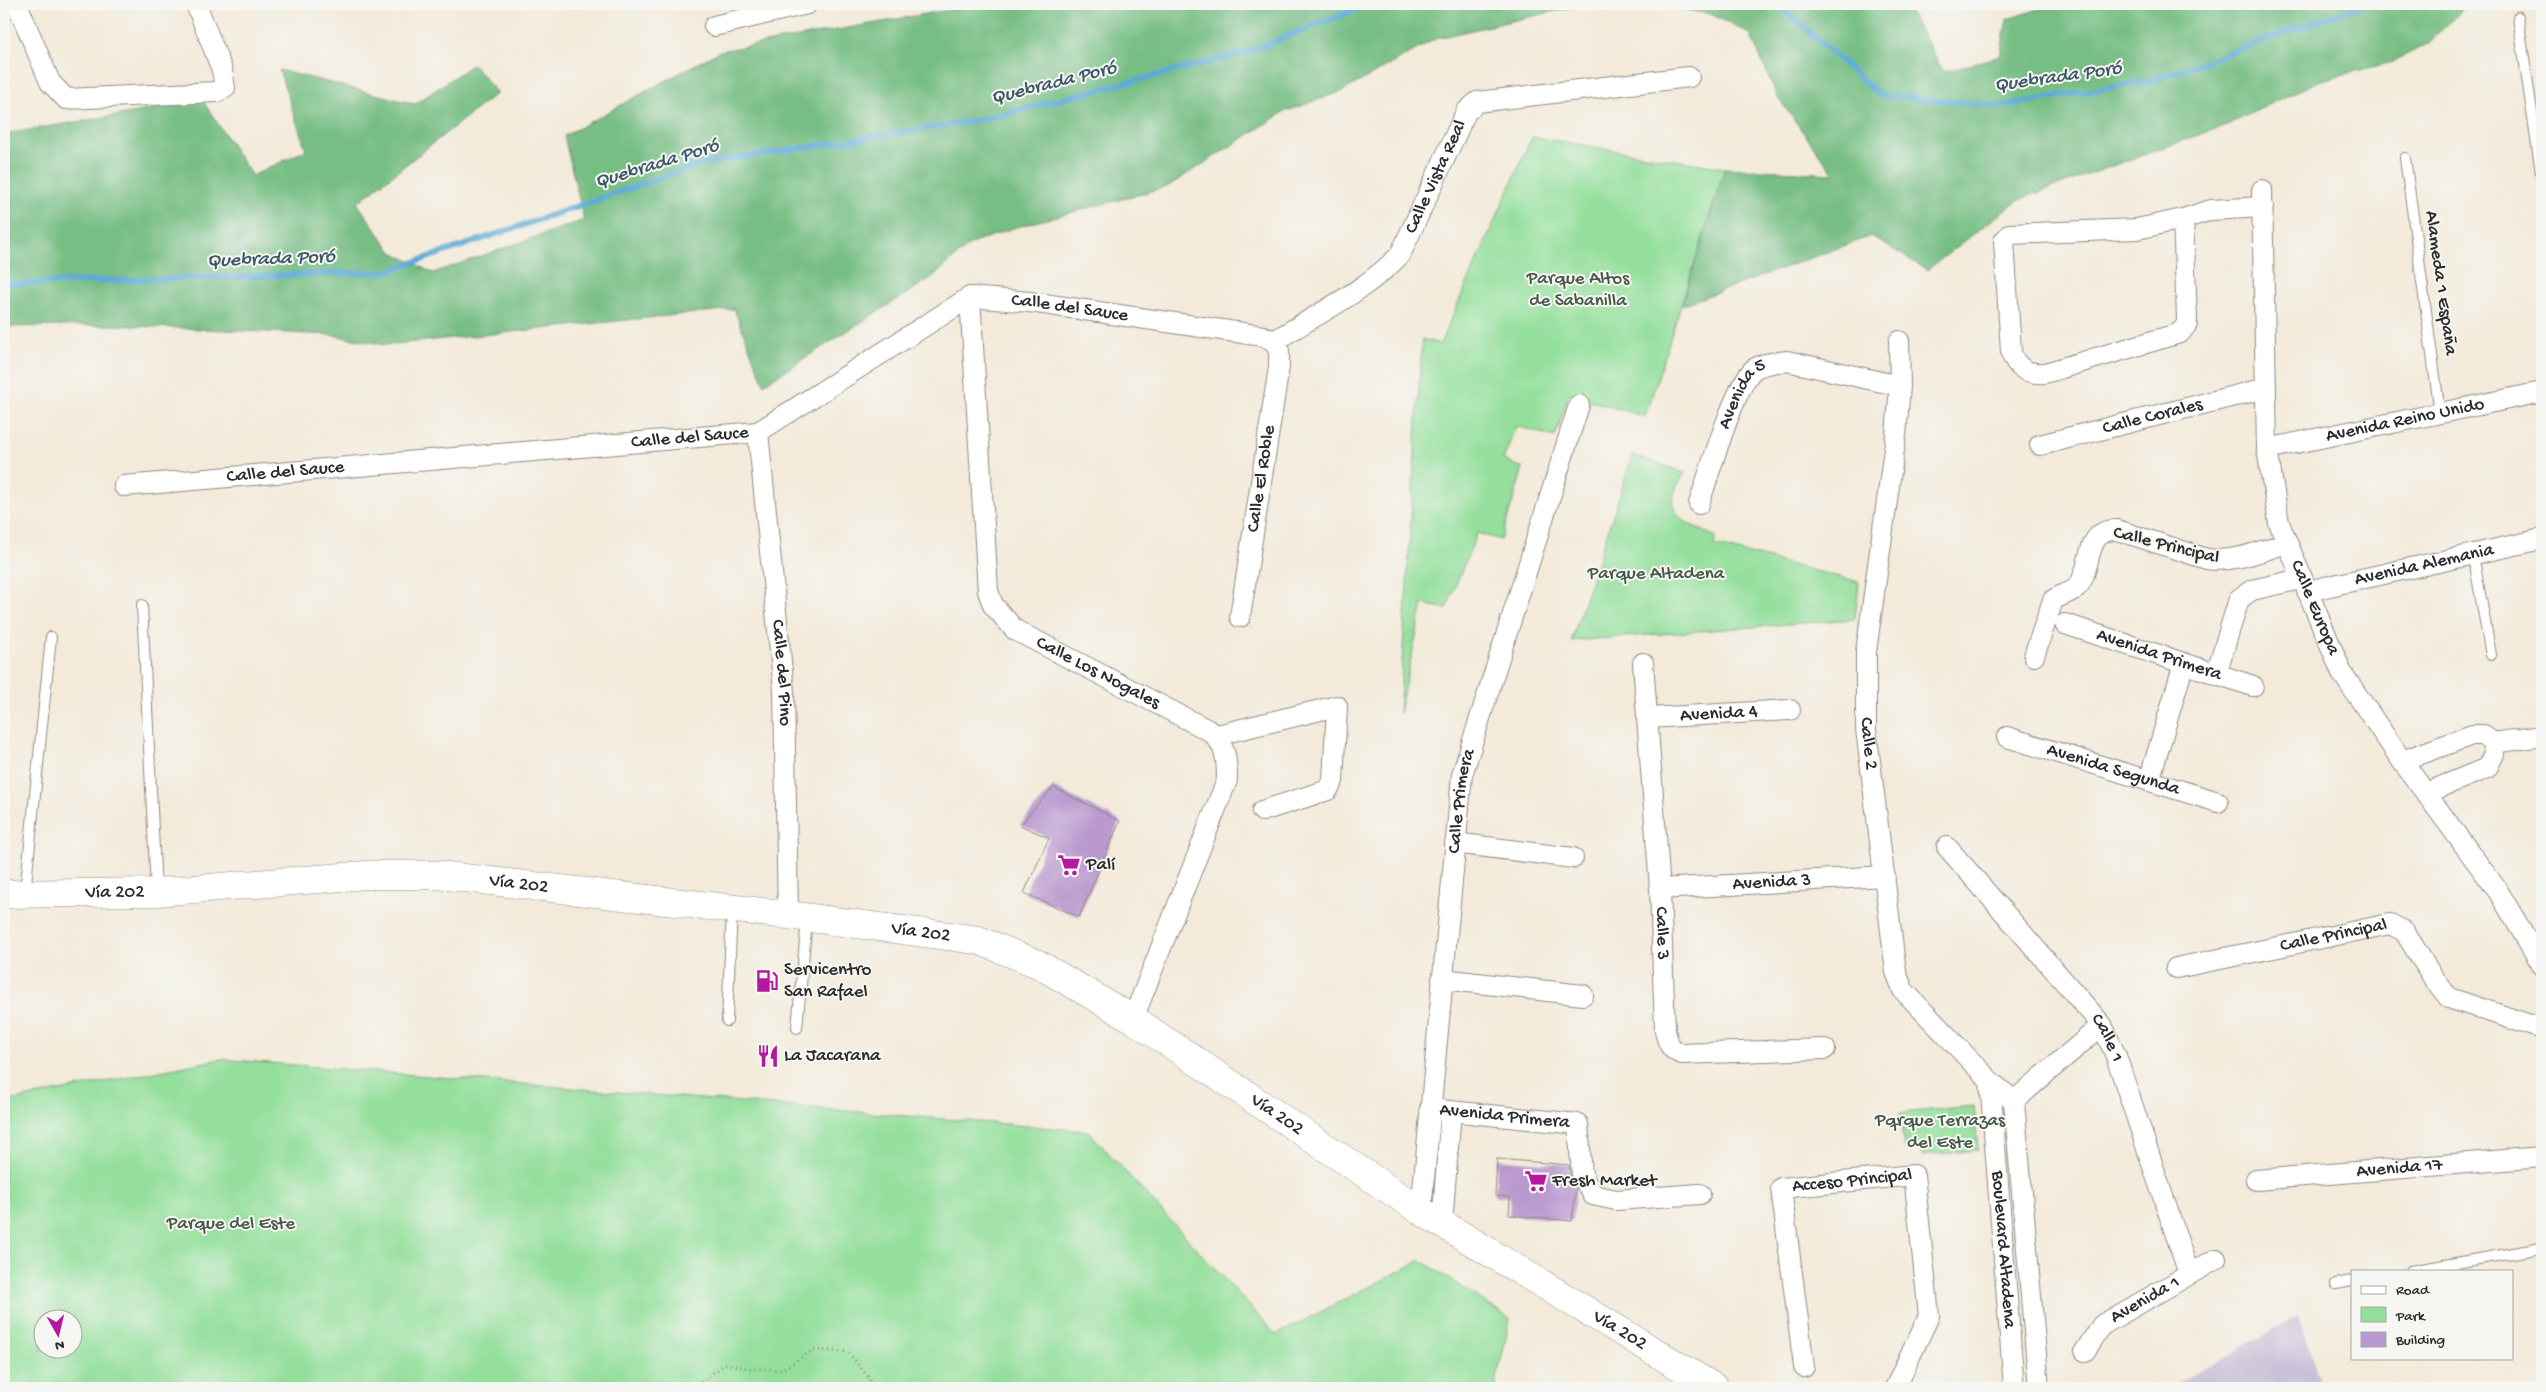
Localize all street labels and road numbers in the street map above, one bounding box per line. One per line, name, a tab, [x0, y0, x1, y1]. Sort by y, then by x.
street label: Calle Vista Real	[1400, 116, 1472, 237]
street label: Alameda 1 España	[2418, 209, 2462, 358]
street label: Calle del Sauce	[1010, 289, 1130, 328]
street label: Avenida 5	[1713, 353, 1769, 432]
street label: Calle Corales	[2100, 393, 2206, 440]
street label: Avenida Reino Unido	[2324, 393, 2486, 448]
street label: Calle del Sauce	[630, 421, 750, 454]
street label: Calle El Roble	[1242, 423, 1281, 534]
street label: Calle del Sauce	[226, 456, 345, 489]
street label: Calle Principal	[2111, 522, 2221, 570]
street label: Avenida Alemania	[2352, 538, 2497, 592]
street label: Calle Europa	[2284, 557, 2345, 660]
street label: Calle del Pino	[765, 619, 796, 726]
street label: Avenida Primera	[2093, 624, 2226, 687]
street label: Calle Los Nogales	[1032, 631, 1165, 715]
street label: Avenida 4	[1679, 700, 1758, 728]
street label: Calle 2	[1854, 717, 1882, 771]
street label: Avenida Segunda	[2044, 738, 2184, 801]
street label: Calle Primera	[1443, 745, 1481, 854]
street label: Vía 202	[487, 869, 549, 899]
street label: Avenida 3	[1732, 869, 1812, 896]
street label: Vía 202	[84, 881, 145, 904]
street label: Calle 3	[1649, 906, 1674, 961]
street label: Calle Principal	[2278, 913, 2389, 958]
street label: Vía 202	[889, 917, 952, 948]
street label: Calle 1	[2086, 1009, 2129, 1065]
street label: Vía 202	[1245, 1088, 1308, 1141]
street label: Avenida Primera	[1438, 1099, 1572, 1135]
street label: Avenida 17	[2356, 1153, 2445, 1183]
street label: Acceso Principal	[1791, 1164, 1913, 1198]
street label: Boulevard Altadena	[1985, 1169, 2021, 1331]
street label: Avenida 1	[2106, 1271, 2184, 1329]
street label: Vía 202	[1587, 1305, 1651, 1356]

